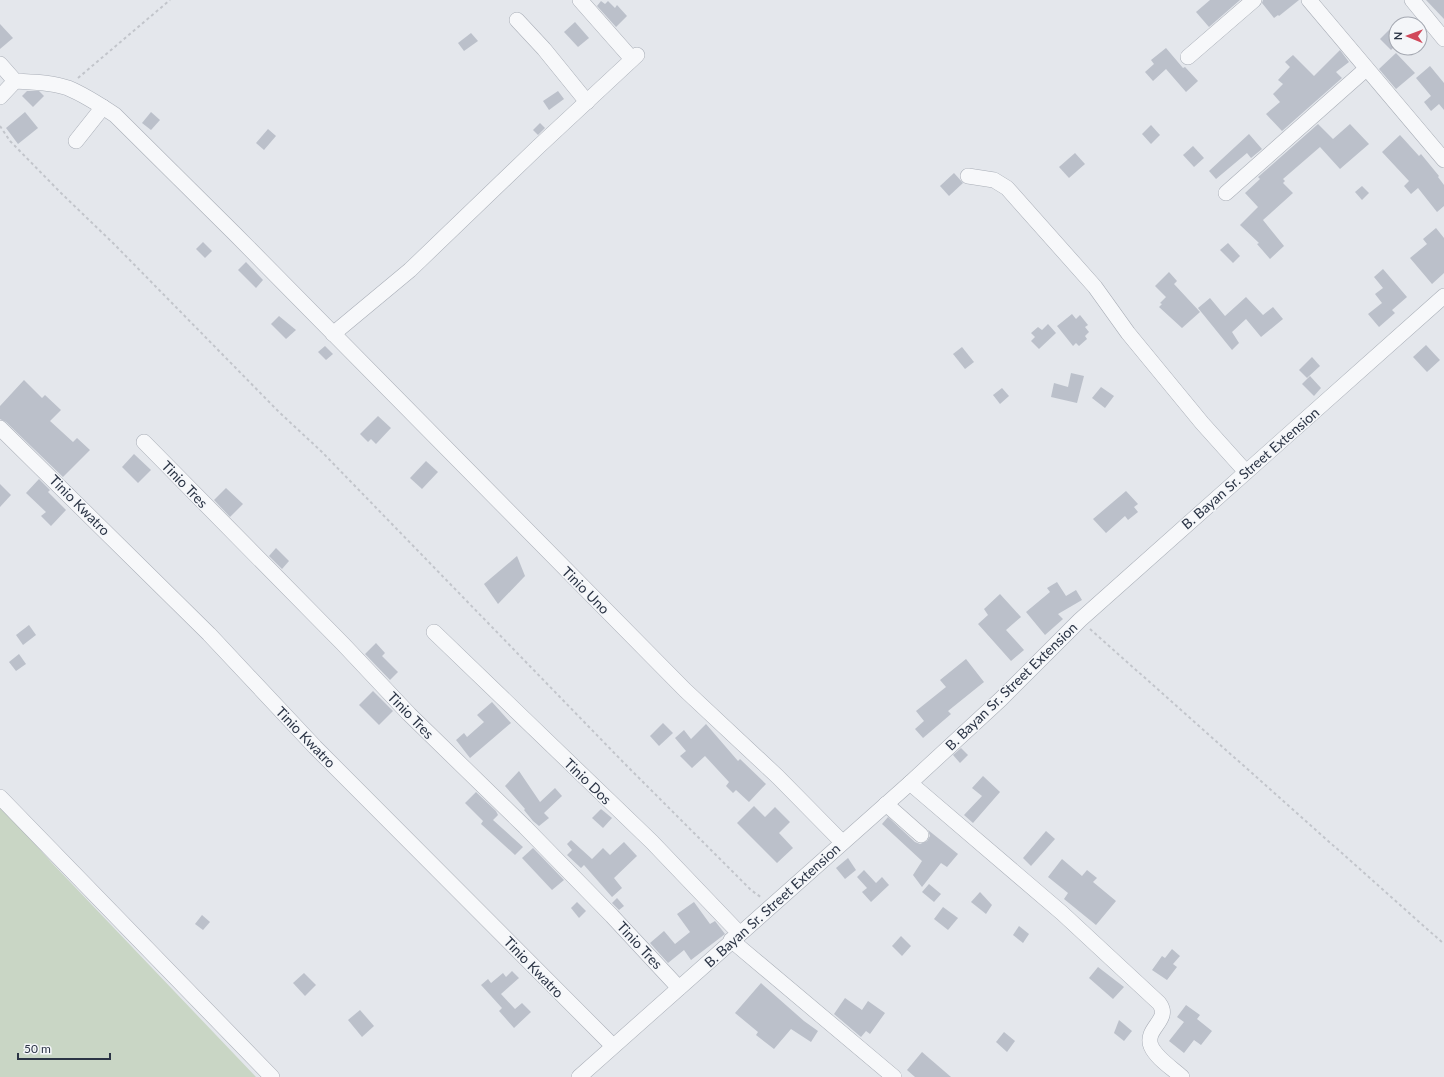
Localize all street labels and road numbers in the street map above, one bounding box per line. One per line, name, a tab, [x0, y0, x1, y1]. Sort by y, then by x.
street label: B. Bayan Sr. Street Extension	[1178, 404, 1322, 532]
street label: Tinio Tres	[158, 457, 212, 511]
street label: Tinio Kwatro	[46, 471, 114, 539]
street label: Tinio Uno	[559, 563, 613, 617]
street label: B. Bayan Sr. Street Extension	[941, 618, 1081, 754]
street label: Tinio Tres	[384, 688, 438, 742]
street label: Tinio Kwatro	[273, 703, 339, 771]
street label: Tinio Dos	[561, 754, 615, 808]
street label: B. Bayan Sr. Street Extension	[701, 840, 843, 970]
street label: Tinio Tres	[614, 918, 666, 972]
street label: Tinio Kwatro	[501, 933, 567, 1001]

